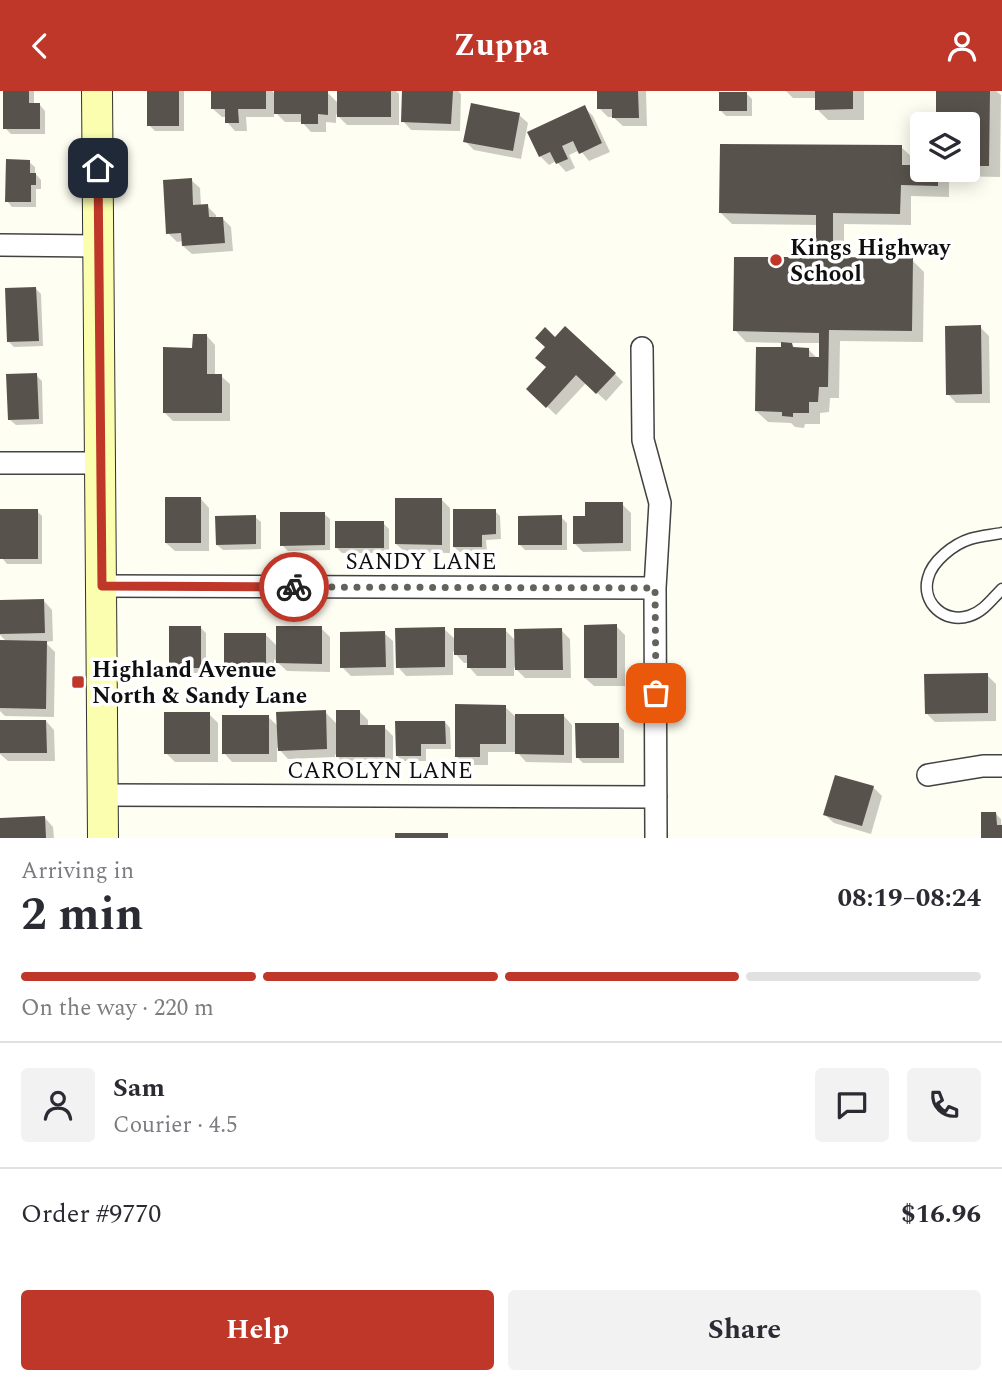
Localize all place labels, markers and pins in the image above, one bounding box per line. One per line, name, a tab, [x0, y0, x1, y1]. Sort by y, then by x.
pin	[68, 138, 128, 198]
place label: Kings Highway School	[790, 231, 951, 292]
marker: Kings Highway School	[768, 252, 784, 268]
place label: Highland Avenue North & Sandy Lane	[92, 653, 307, 714]
pin	[626, 663, 686, 723]
marker: Highland Avenue North & Sandy Lane	[70, 674, 86, 690]

